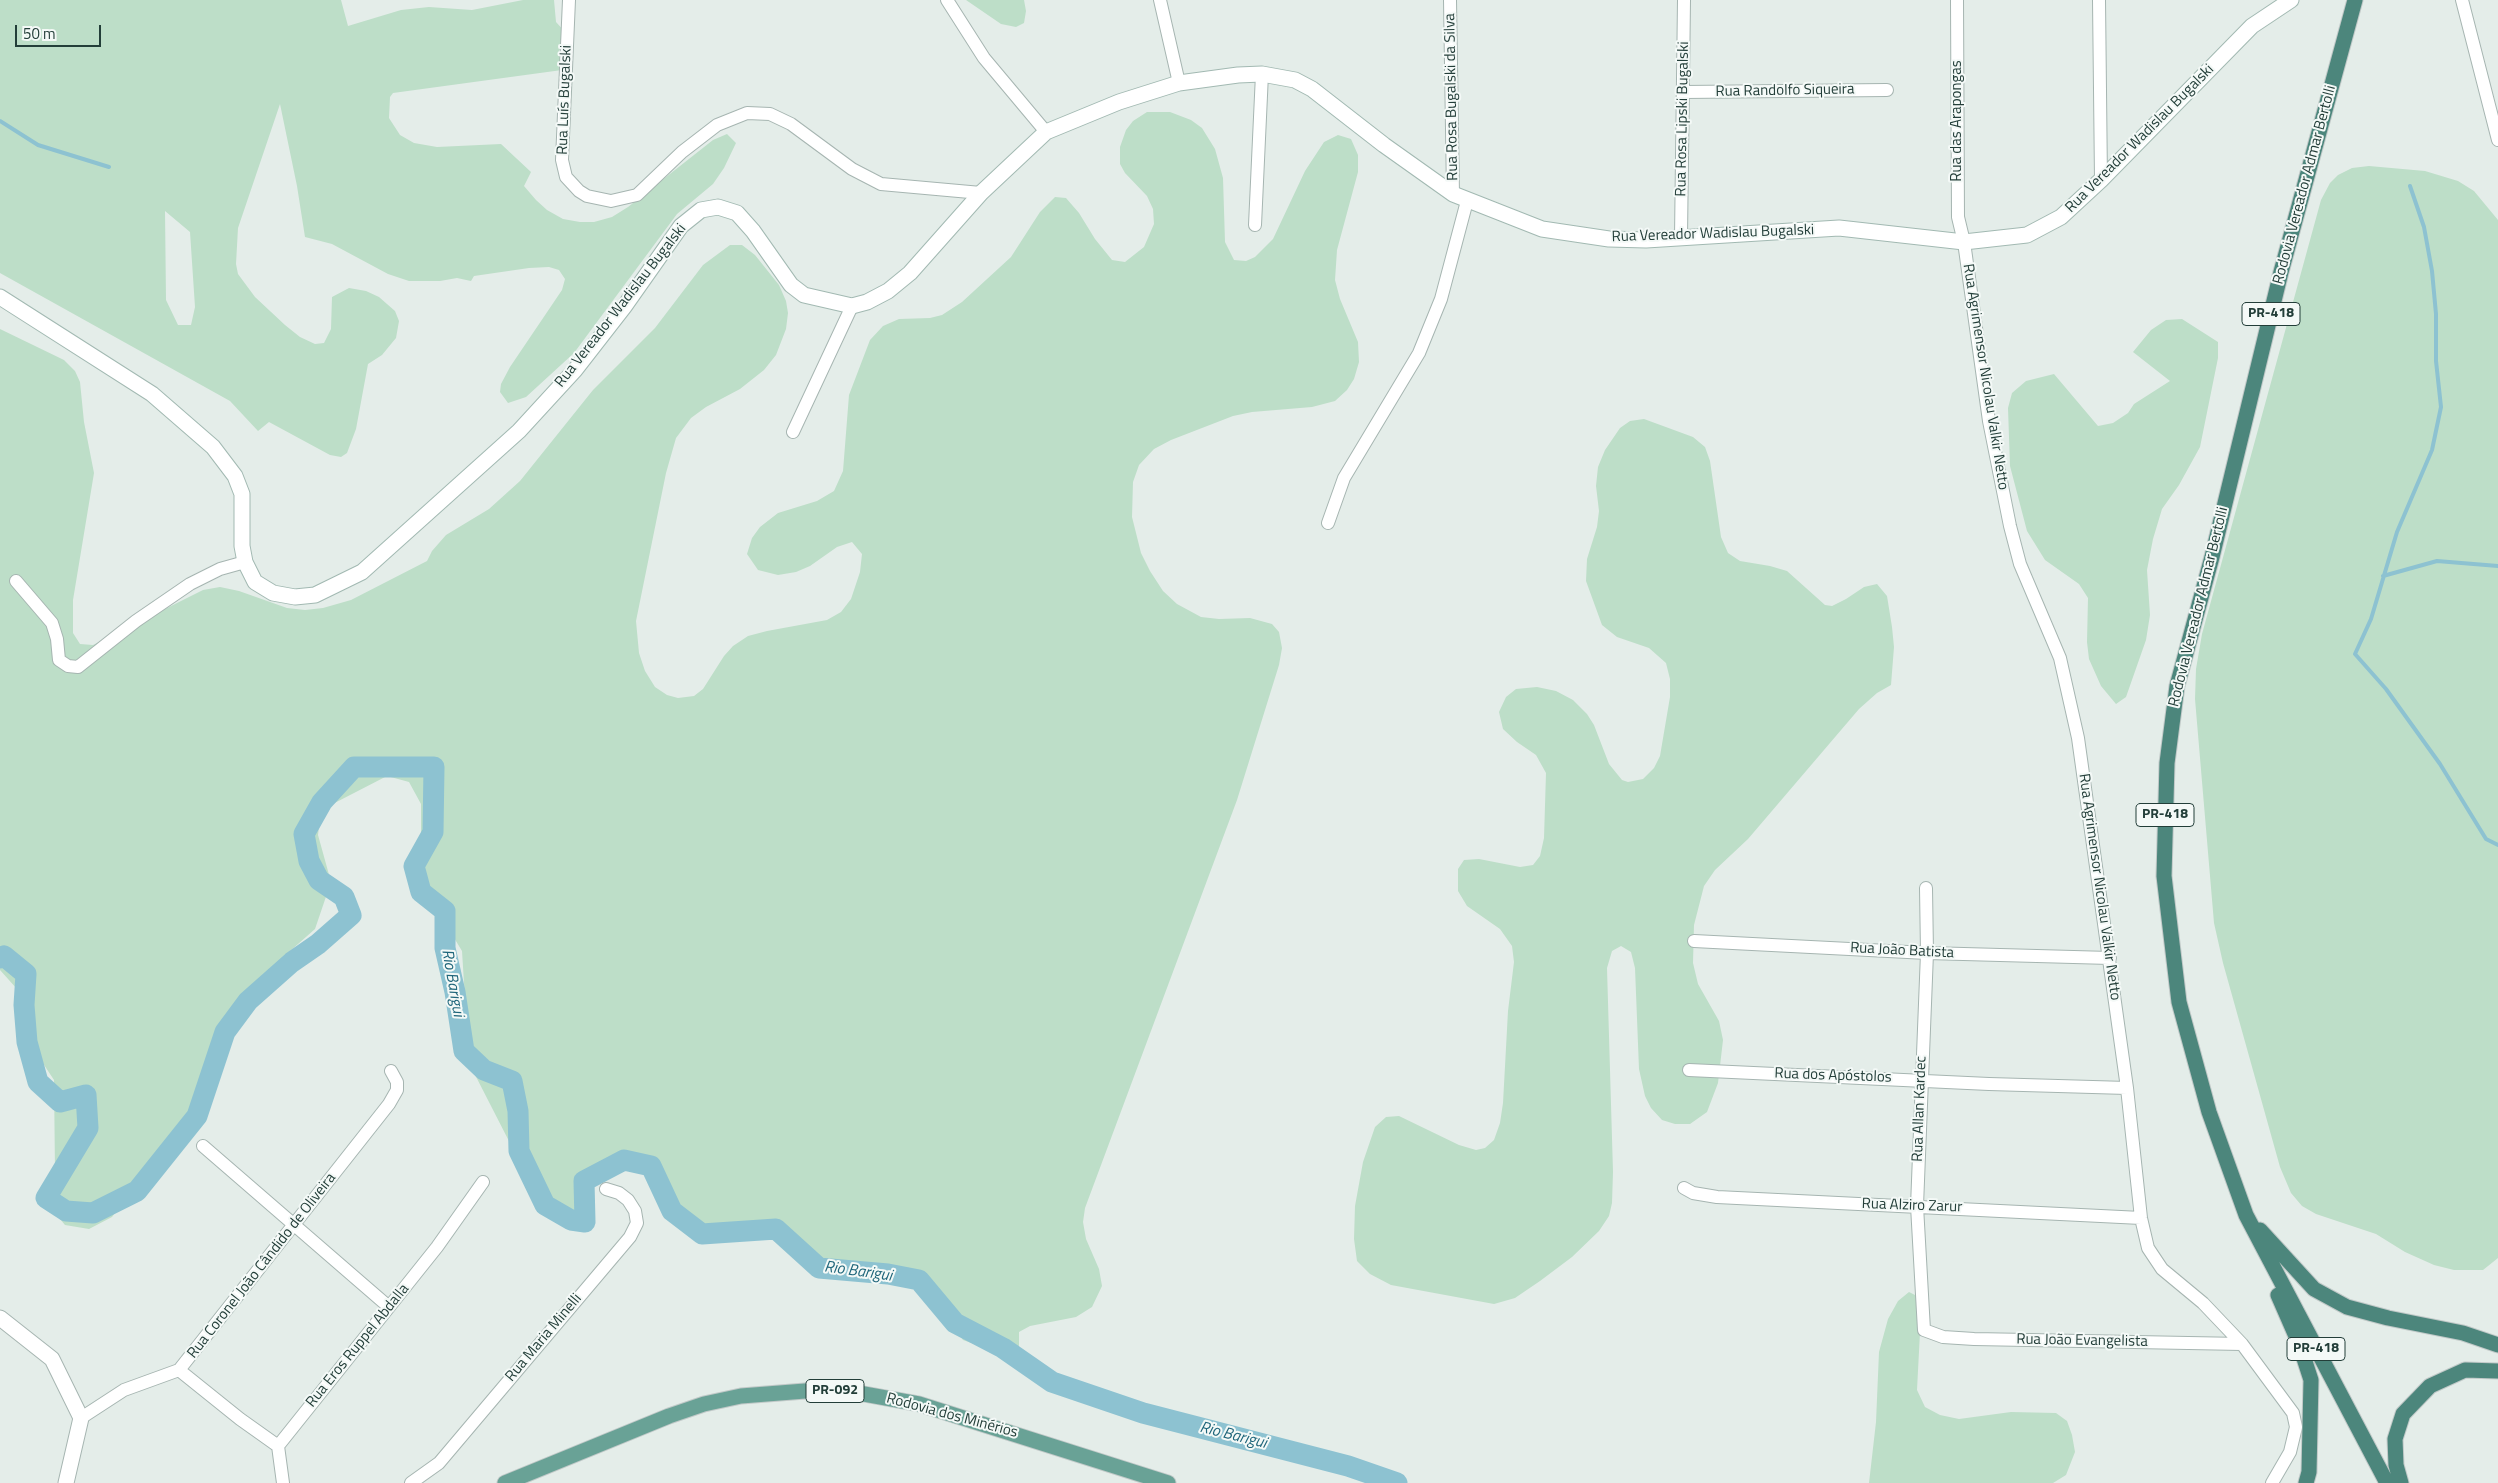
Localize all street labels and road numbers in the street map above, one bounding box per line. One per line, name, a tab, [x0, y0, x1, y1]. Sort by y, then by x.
street label: Rua Rosa Bugalski da Silva	[1442, 13, 1462, 181]
street label: Rua Rosa Lipski Bugalski	[1673, 41, 1693, 197]
street label: Rua Luís Bugalski	[554, 45, 576, 155]
street label: Rua das Arapongas	[1948, 60, 1966, 182]
street label: Rua Vereador Wadislau Bugalski	[2062, 61, 2218, 217]
street label: Rua Randolfo Siqueira	[1715, 81, 1855, 101]
street label: Rodovia Vereador Admar Bertolli	[2270, 84, 2340, 286]
street label: Rua Vereador Wadislau Bugalski	[552, 221, 690, 391]
street label: Rua Vereador Wadislau Bugalski	[1611, 221, 1815, 247]
street label: Rua Agrimensor Nicolau Valkir Netto	[1958, 263, 2012, 491]
road number: PR-418	[2242, 302, 2300, 326]
street label: Rodovia Vereador Admar Bertolli	[2165, 505, 2233, 709]
street label: Rua Agrimensor Nicolau Valkir Netto	[2074, 772, 2124, 1002]
road number: PR-418	[2136, 804, 2194, 826]
street label: Rua João Batista	[1850, 939, 1954, 963]
street label: Rua Allan Kardec	[1909, 1056, 1931, 1162]
street label: Rua dos Apóstolos	[1774, 1065, 1892, 1087]
street label: Rua Coronel João Cândido de Oliveira	[184, 1170, 340, 1362]
street label: Rua Alziro Zarur	[1861, 1195, 1963, 1217]
street label: Rua Eros Ruppel Abdalla	[303, 1281, 413, 1411]
street label: Rua Maria Minelli	[502, 1290, 586, 1386]
street label: Rua João Evangelista	[2016, 1331, 2148, 1351]
road number: PR-418	[2287, 1338, 2345, 1360]
road number: PR-092	[806, 1380, 864, 1402]
street label: Rodovia dos Minérios	[884, 1390, 1020, 1442]

